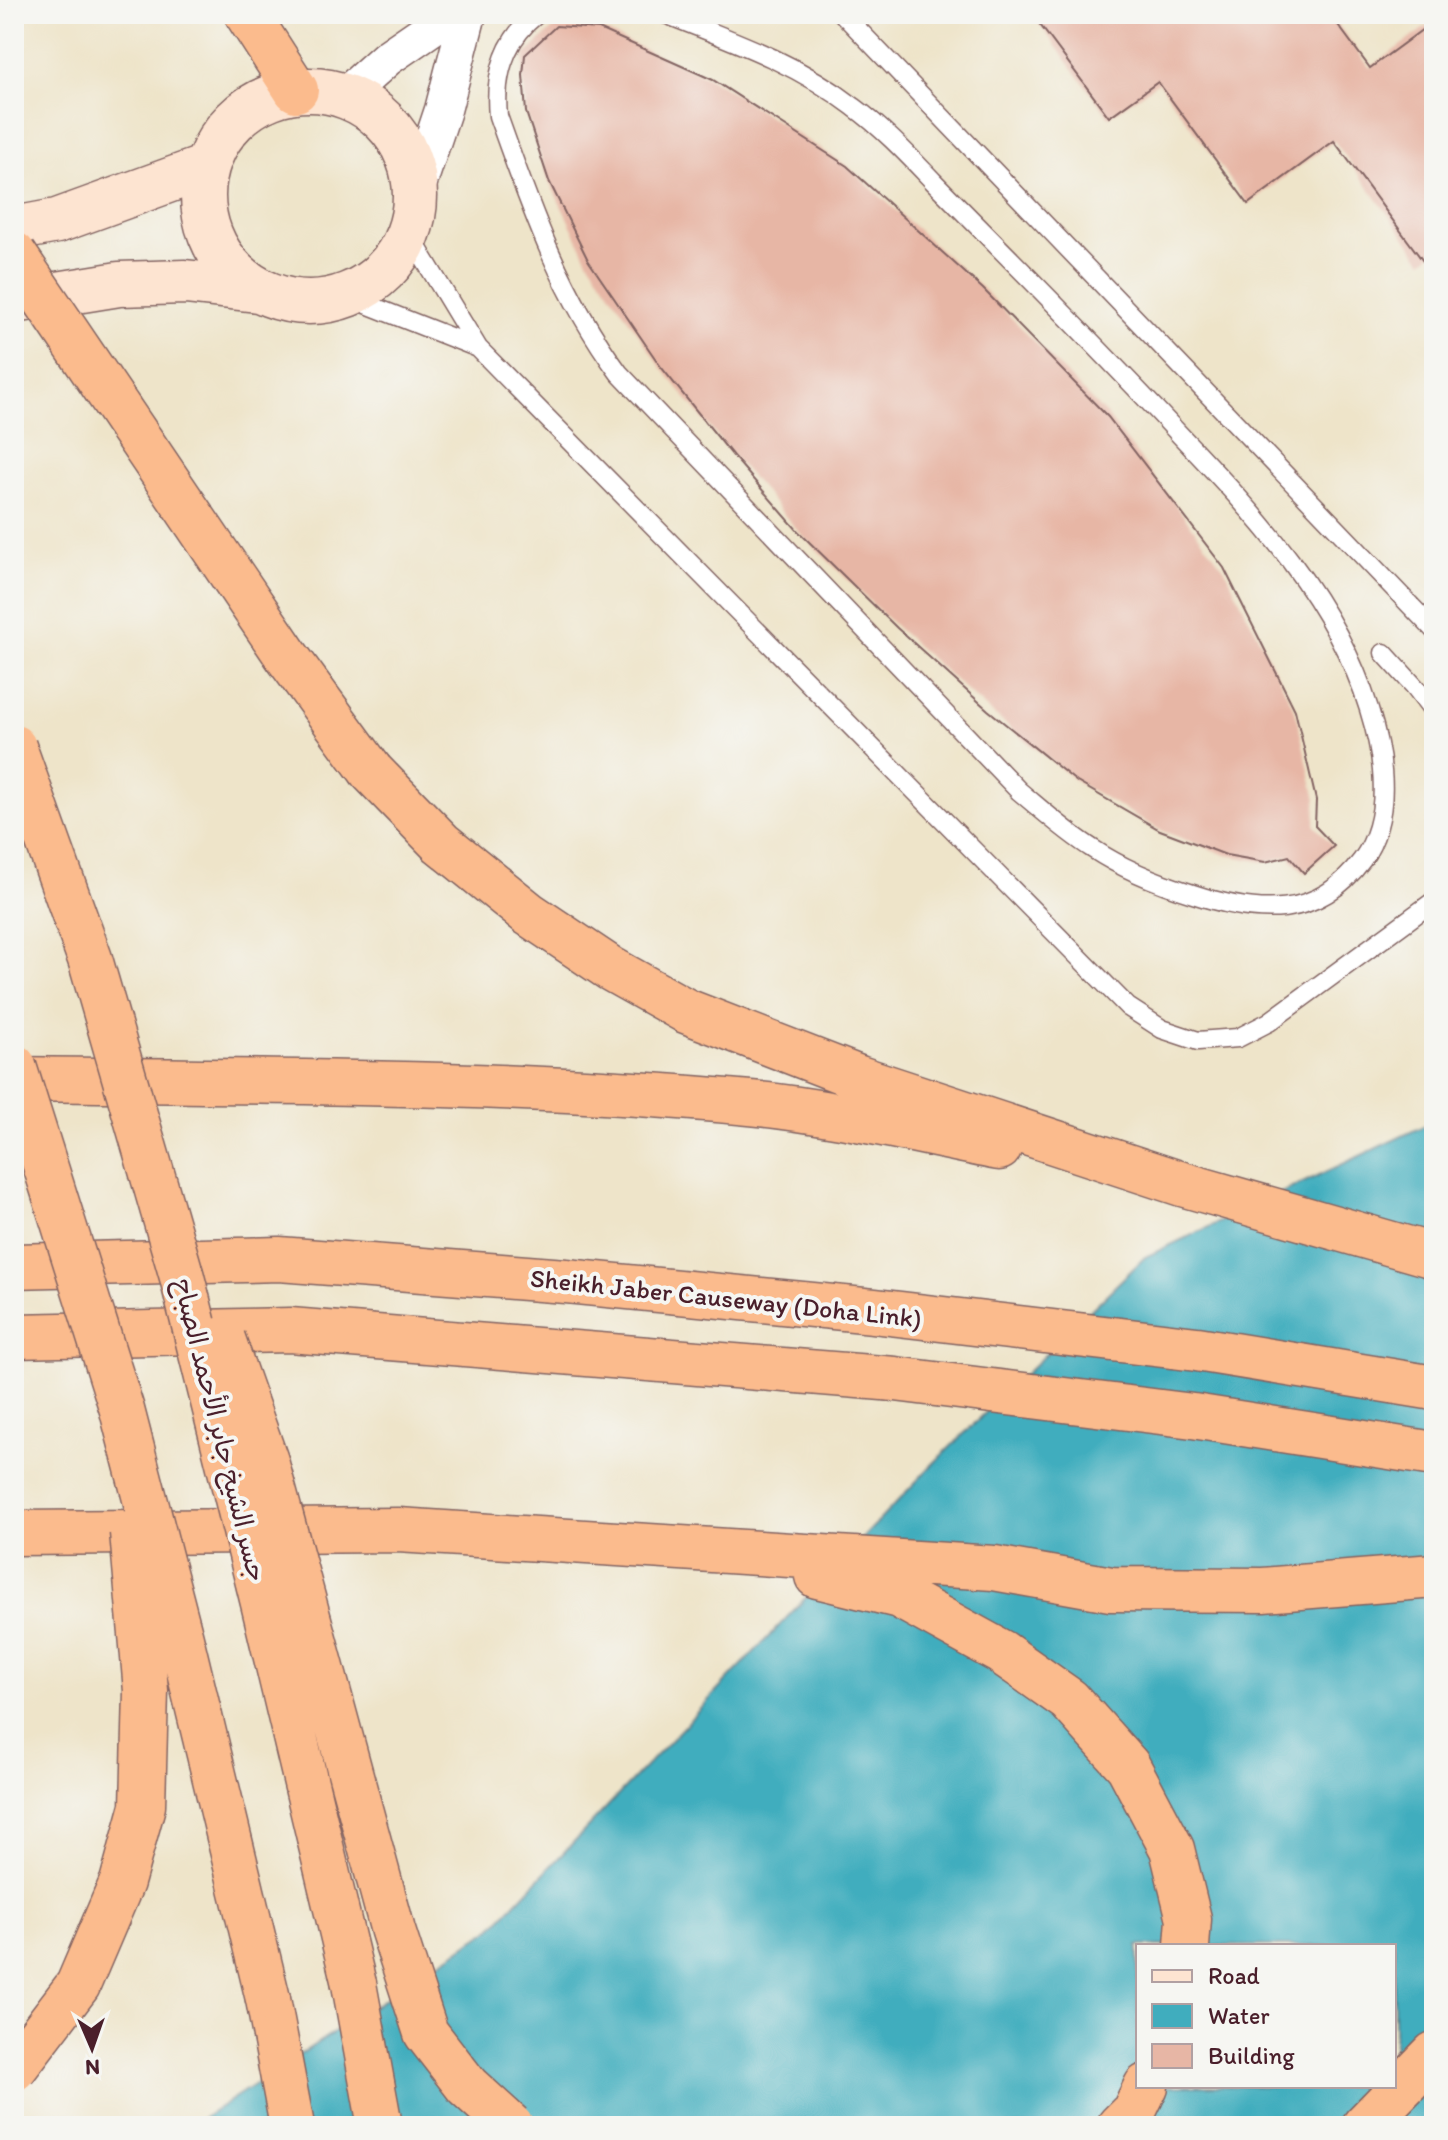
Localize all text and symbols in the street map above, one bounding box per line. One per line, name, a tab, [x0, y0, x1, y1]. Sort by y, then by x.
street label: Sheikh Jaber Causeway (Doha Link)	[529, 1262, 923, 1334]
street label: جسر الشيخ جابر الأحمد الصباح	[165, 1274, 275, 1586]
legend	[1136, 1944, 1396, 2088]
text: Road	[1208, 1961, 1260, 1990]
text: Water	[1208, 2001, 1270, 2030]
north arrow	[52, 2008, 132, 2088]
text: Building	[1208, 2041, 1295, 2070]
text: N	[85, 2054, 101, 2081]

